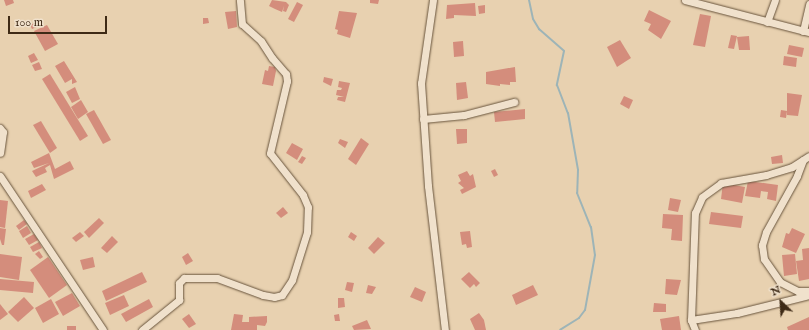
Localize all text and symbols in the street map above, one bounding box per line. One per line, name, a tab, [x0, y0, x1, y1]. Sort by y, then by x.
scale bar	[10, 8, 109, 34]
text: 100 m	[15, 15, 43, 30]
north arrow	[761, 282, 801, 322]
text: N	[769, 283, 783, 299]

